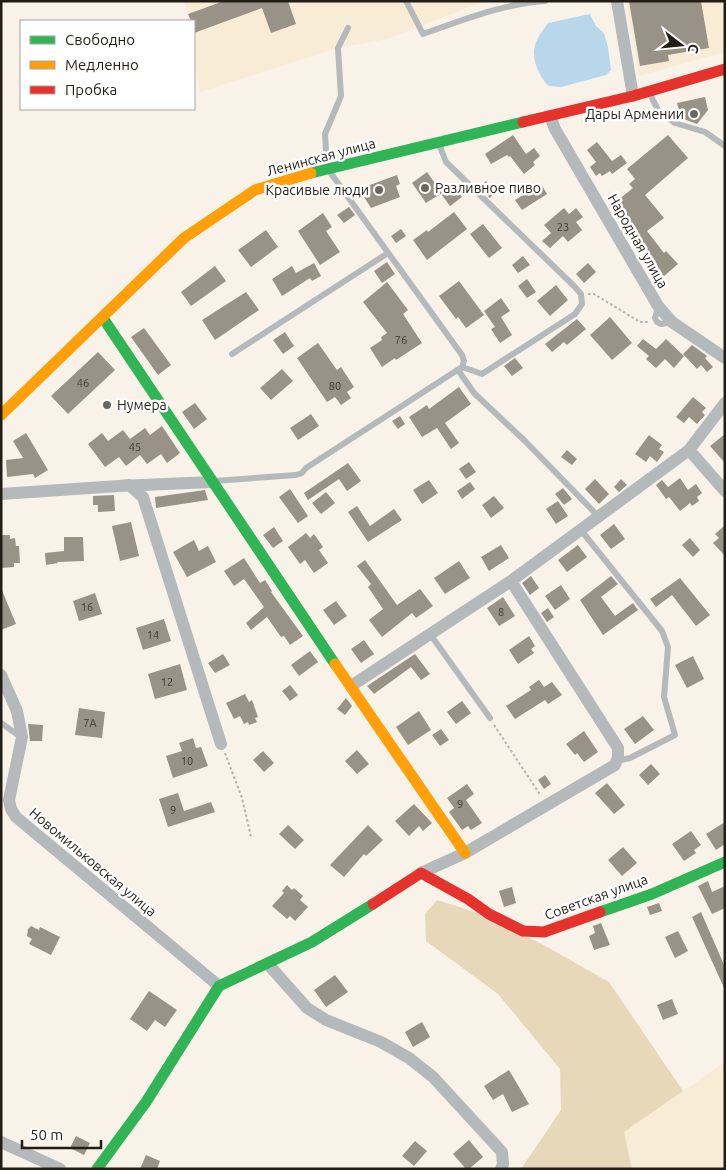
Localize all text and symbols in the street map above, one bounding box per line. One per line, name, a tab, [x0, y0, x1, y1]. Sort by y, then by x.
legend	[20, 20, 195, 110]
north arrow	[656, 20, 706, 70]
text: Свободно	[65, 31, 135, 48]
text: С	[685, 42, 702, 55]
text: Медленно	[65, 56, 139, 73]
text: Пробка	[65, 81, 117, 98]
place label: Дары Армении	[585, 106, 684, 122]
marker: Дары Армении	[688, 108, 700, 120]
street label: Ленинская улица	[265, 135, 377, 179]
place label: Разливное пиво	[435, 180, 541, 196]
place label: Красивые люди	[265, 182, 369, 198]
marker: Разливное пиво	[419, 182, 431, 194]
marker: Красивые люди	[373, 184, 385, 196]
street label: Народная улица	[605, 191, 671, 291]
house number: 23	[557, 221, 569, 233]
house number: 76	[395, 334, 407, 346]
house number: 46	[77, 377, 89, 389]
house number: 80	[329, 380, 341, 392]
place label: Нумера	[117, 397, 167, 413]
marker: Нумера	[101, 399, 113, 411]
house number: 45	[129, 441, 141, 453]
house number: 16	[81, 601, 93, 613]
house number: 8	[498, 606, 504, 618]
house number: 14	[147, 629, 159, 641]
house number: 12	[161, 676, 173, 688]
house number: 7А	[83, 717, 98, 729]
house number: 10	[181, 755, 193, 767]
house number: 9	[457, 798, 463, 810]
street label: Новомильковская улица	[26, 804, 160, 920]
house number: 9	[170, 804, 176, 816]
street label: Советская улица	[542, 871, 650, 923]
scale bar	[22, 1118, 101, 1150]
text: 50 m	[30, 1126, 63, 1143]

